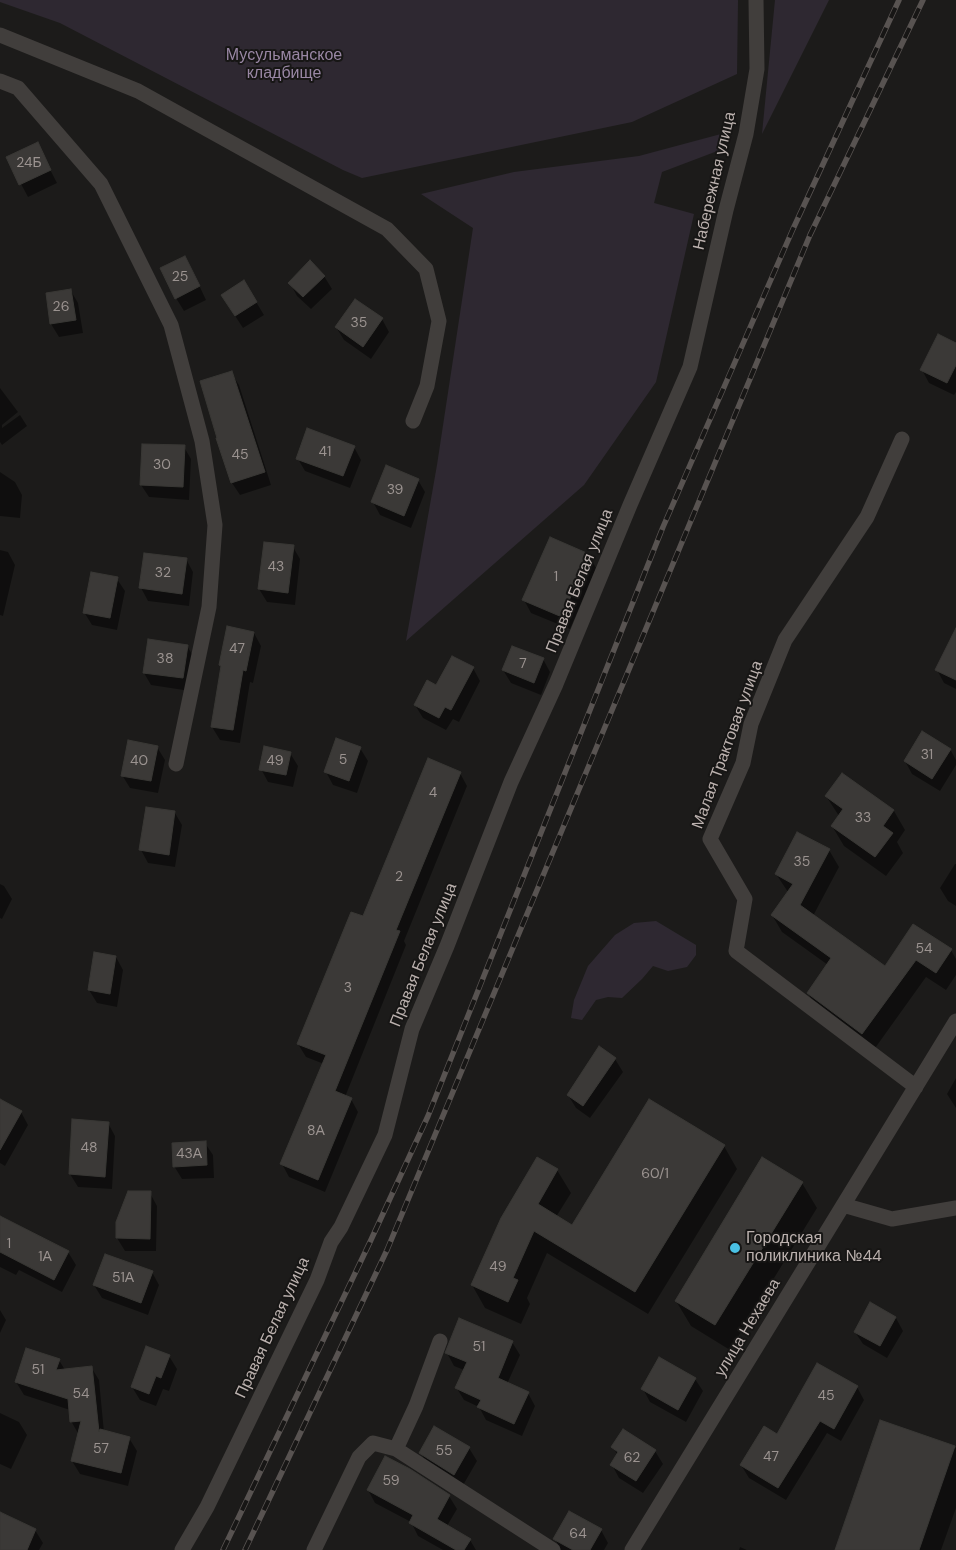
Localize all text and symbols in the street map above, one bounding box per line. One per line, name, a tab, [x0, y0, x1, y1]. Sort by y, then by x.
park label: Мусульманское кладбище	[226, 46, 342, 84]
street label: Набережная улица	[690, 110, 740, 252]
house number: 24Б	[16, 155, 42, 171]
house number: 25	[172, 269, 188, 285]
house number: 26	[53, 299, 69, 315]
house number: 35	[351, 315, 367, 331]
house number: 41	[319, 444, 331, 460]
house number: 45	[231, 447, 249, 463]
house number: 30	[153, 457, 171, 473]
house number: 39	[387, 482, 403, 498]
street label: Правая Белая улица	[542, 506, 618, 656]
house number: 43	[268, 559, 284, 575]
house number: 32	[155, 565, 171, 581]
house number: 1	[554, 569, 558, 585]
house number: 47	[229, 641, 245, 657]
house number: 38	[157, 651, 173, 667]
house number: 7	[519, 656, 527, 672]
street label: Малая Трактовая улица	[689, 658, 767, 832]
house number: 31	[921, 747, 933, 763]
house number: 5	[339, 752, 347, 768]
house number: 40	[130, 753, 148, 769]
house number: 49	[266, 753, 284, 769]
house number: 4	[429, 785, 437, 801]
house number: 33	[855, 810, 871, 826]
house number: 35	[794, 854, 810, 870]
house number: 2	[395, 869, 403, 885]
street label: Правая Белая улица	[386, 880, 462, 1030]
house number: 54	[915, 941, 933, 957]
house number: 3	[344, 980, 352, 996]
house number: 8А	[307, 1123, 325, 1139]
house number: 48	[80, 1140, 98, 1156]
house number: 43А	[176, 1146, 202, 1162]
house number: 60/1	[641, 1166, 669, 1182]
place label: Городская поликлиника №44	[746, 1229, 882, 1267]
house number: 1	[7, 1236, 11, 1252]
marker: Городская поликлиника №44	[728, 1241, 742, 1255]
house number: 1А	[38, 1249, 52, 1265]
street label: Правая Белая улица	[232, 1254, 314, 1402]
house number: 49	[489, 1259, 507, 1275]
house number: 51А	[112, 1270, 134, 1286]
street label: улица Нехаева	[711, 1275, 785, 1381]
house number: 51	[473, 1339, 485, 1355]
house number: 51	[32, 1362, 44, 1378]
house number: 54	[72, 1386, 90, 1402]
house number: 45	[817, 1388, 835, 1404]
house number: 57	[93, 1441, 109, 1457]
house number: 55	[435, 1443, 453, 1459]
house number: 47	[763, 1449, 779, 1465]
house number: 62	[624, 1450, 640, 1466]
house number: 59	[383, 1473, 399, 1489]
house number: 64	[569, 1526, 587, 1542]

